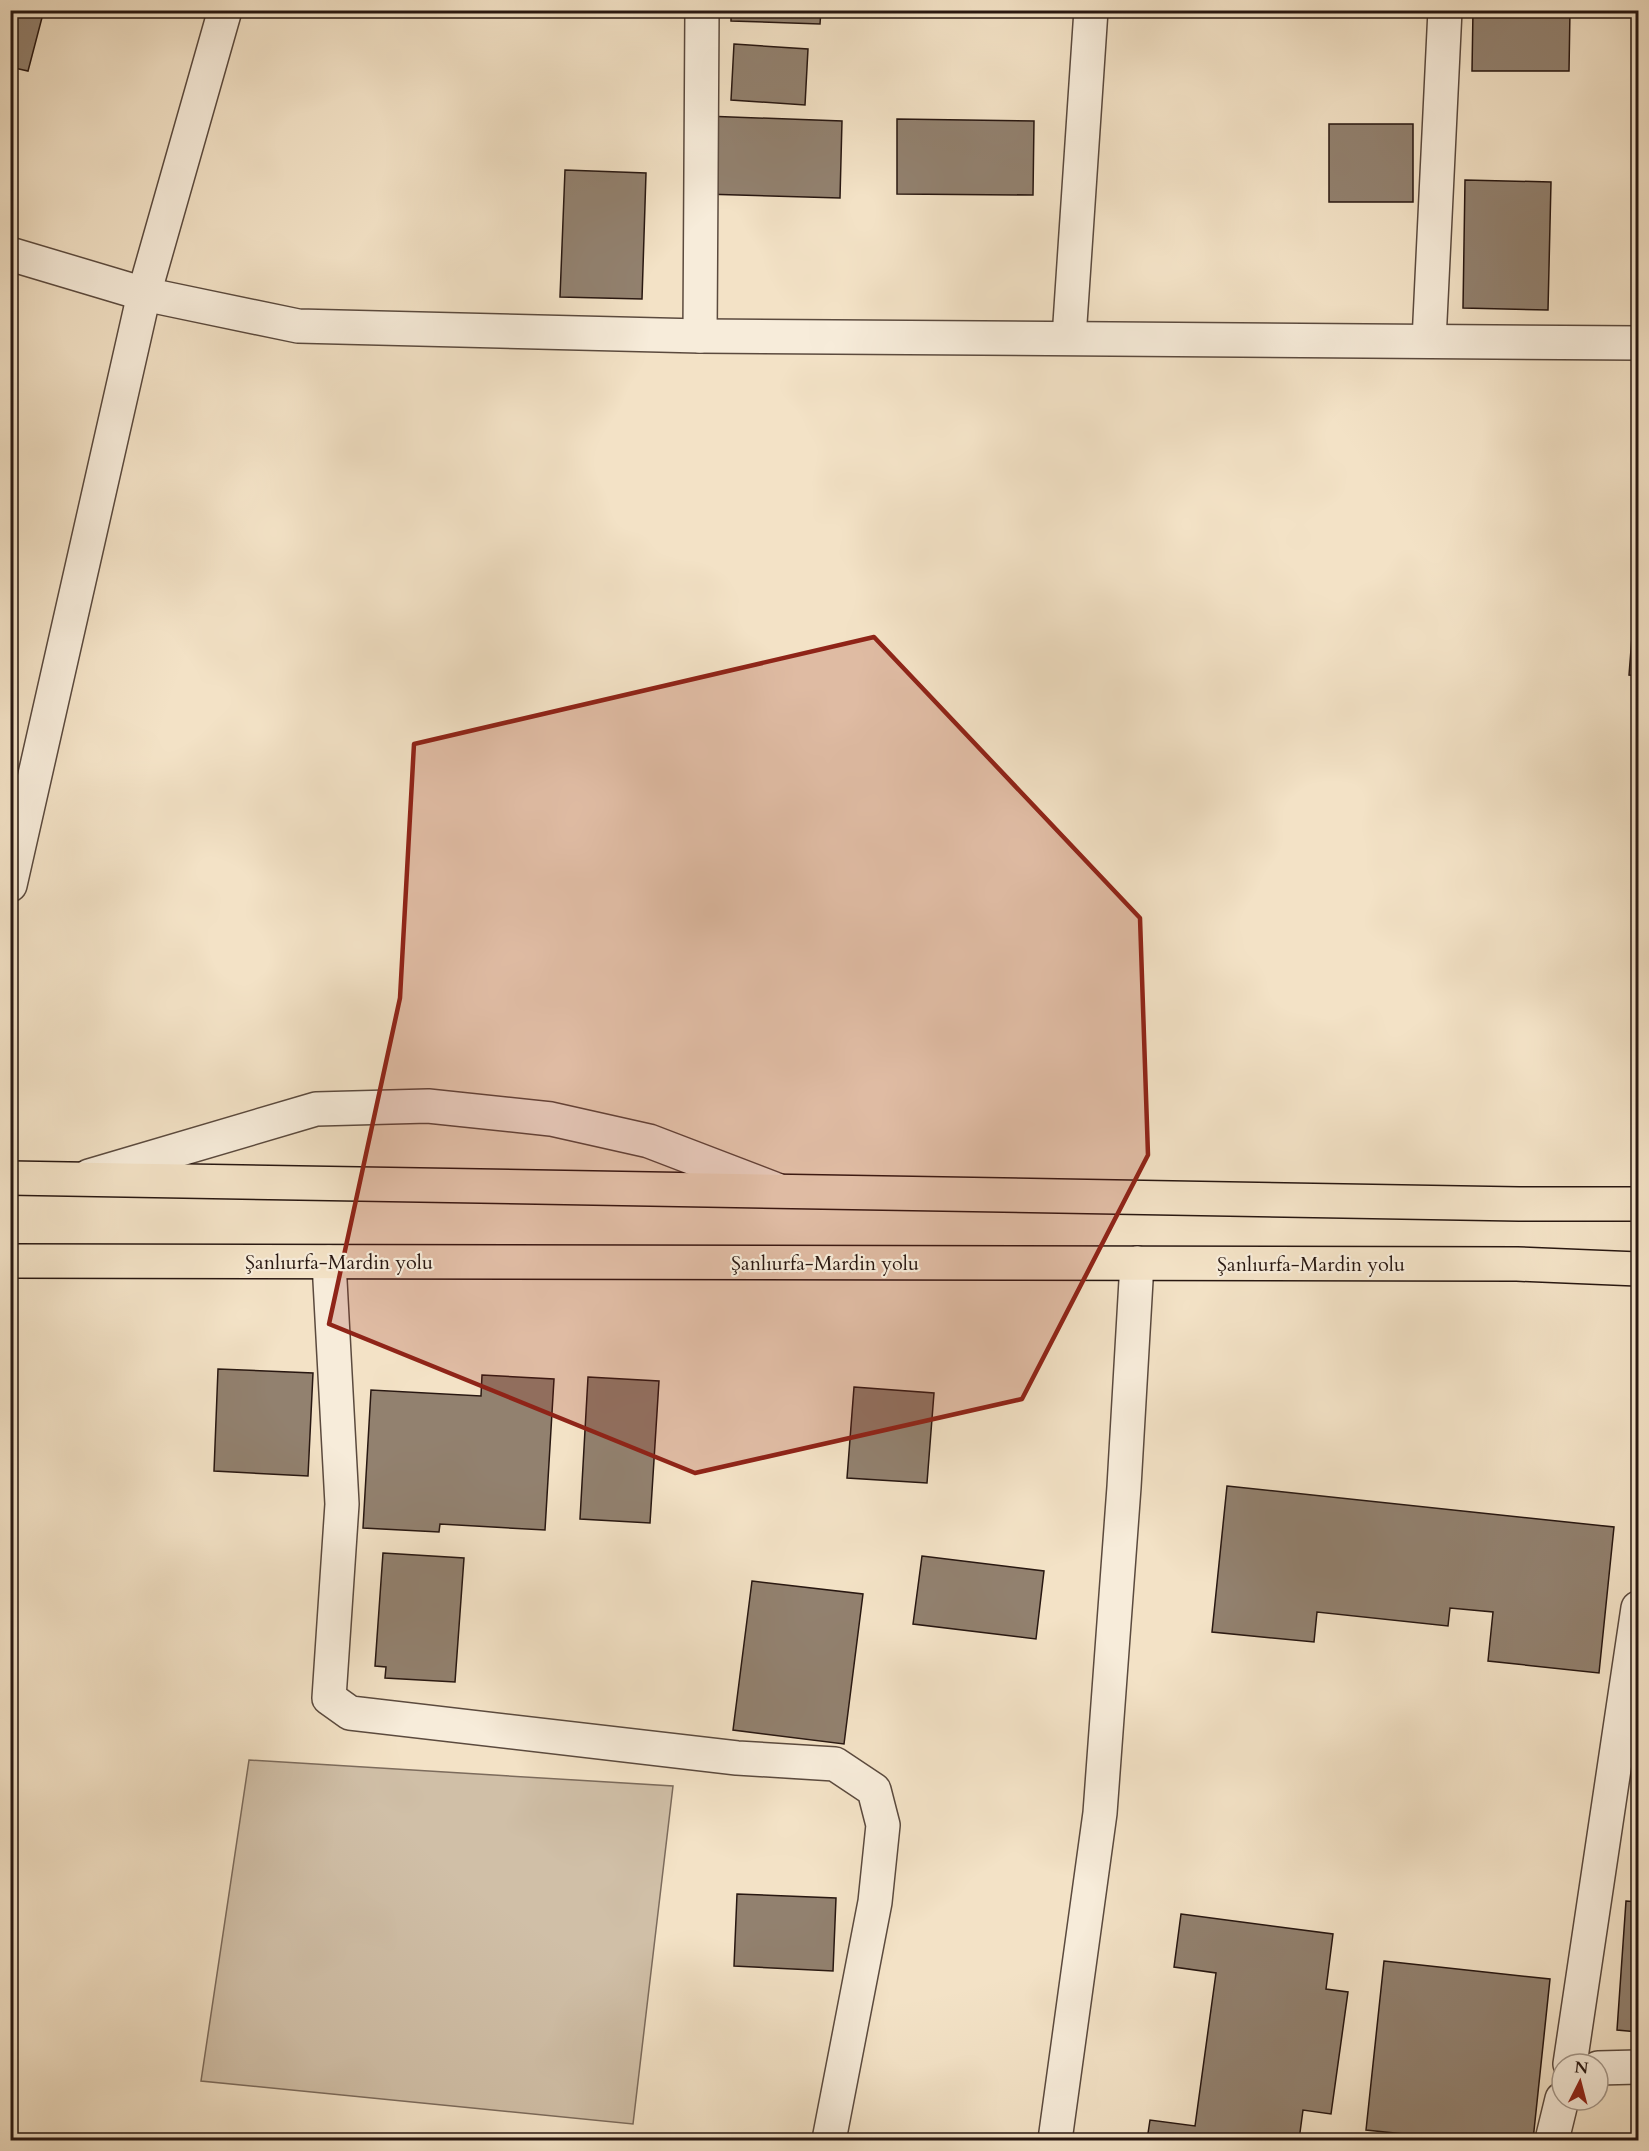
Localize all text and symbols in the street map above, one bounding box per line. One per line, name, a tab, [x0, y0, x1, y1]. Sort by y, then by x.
street label: Şanlıurfa-Mardin yolu	[245, 1249, 433, 1276]
street label: Şanlıurfa-Mardin yolu	[731, 1250, 919, 1277]
street label: Şanlıurfa-Mardin yolu	[1217, 1251, 1405, 1278]
north arrow	[1550, 2052, 1610, 2112]
text: N	[1573, 2056, 1590, 2080]

